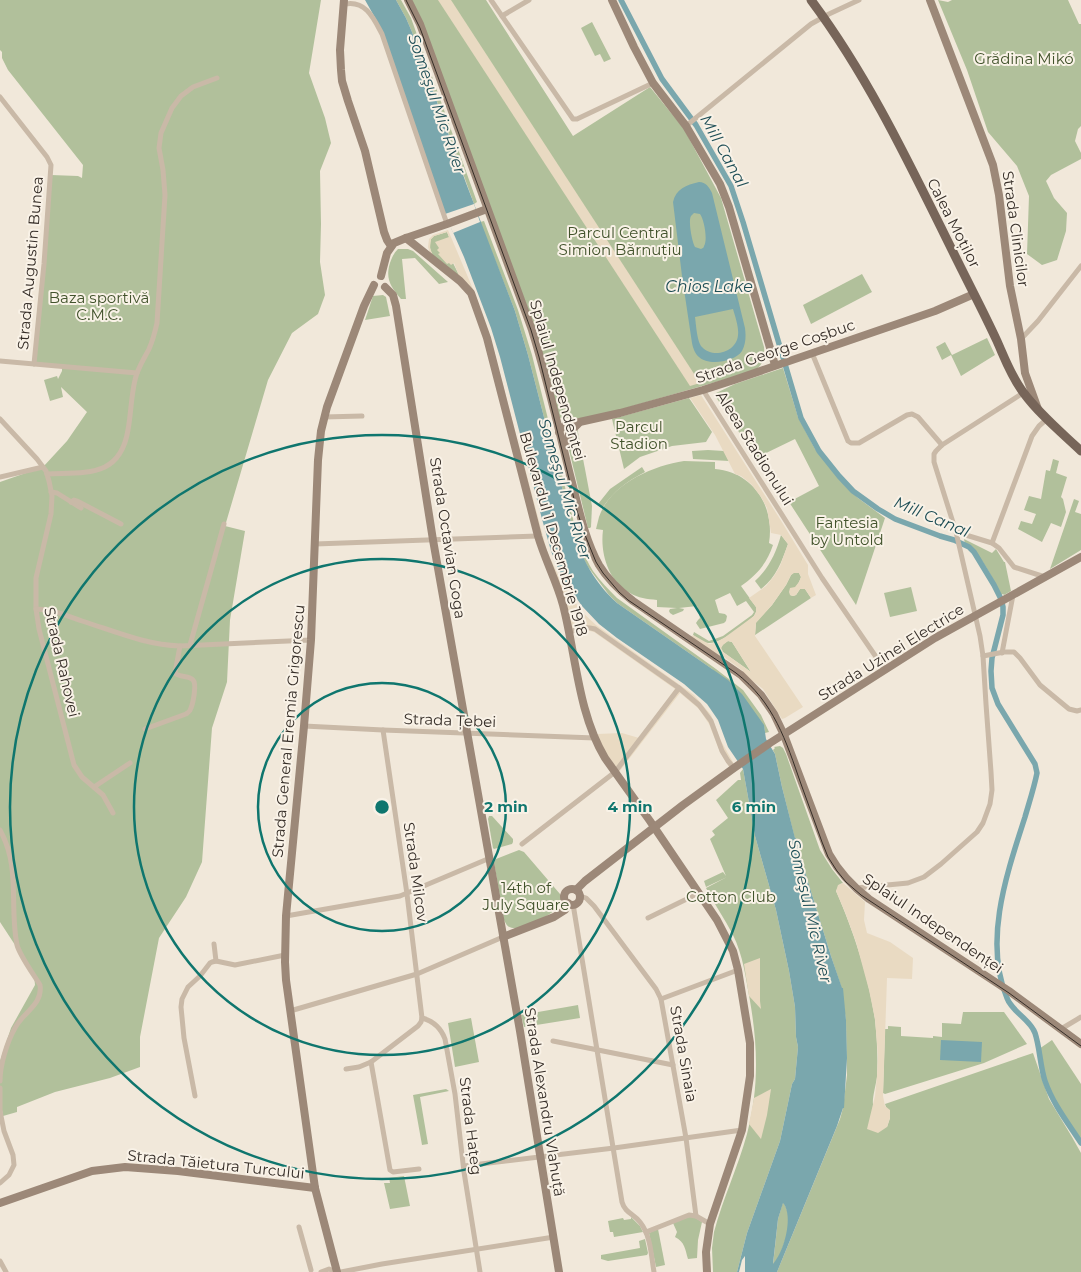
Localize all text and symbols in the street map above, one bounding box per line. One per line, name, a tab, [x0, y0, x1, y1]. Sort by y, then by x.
water label: Someşul Mic River	[404, 32, 470, 177]
park label: Grădina Mikó	[974, 49, 1074, 68]
water label: Mill Canal	[696, 111, 752, 191]
street label: Strada Clinicilor	[998, 170, 1034, 288]
street label: Strada Augustin Bunea	[13, 175, 47, 351]
street label: Calea Moților	[922, 175, 985, 272]
park label: Parcul Central Simion Bărnuțiu	[558, 223, 682, 260]
water label: Chios Lake	[665, 277, 753, 296]
park label: Baza sportivă C.M.C.	[49, 288, 149, 324]
street label: Splaiul Independenței	[525, 298, 590, 463]
street label: Strada George Coșbuc	[693, 315, 858, 388]
street label: Aleea Stadionului	[712, 387, 798, 509]
water label: Someşul Mic River	[534, 416, 596, 562]
park label: Parcul Stadion	[610, 417, 668, 453]
street label: Bulevardul 1 Decembrie 1918	[516, 430, 592, 638]
street label: Strada Octavian Goga	[426, 456, 470, 620]
water label: Mill Canal	[891, 493, 973, 542]
park label: Fantesia by Untold	[810, 513, 884, 549]
street label: Strada Uzinei Electrice	[815, 599, 967, 705]
street label: Strada General Eremia Grigorescu	[267, 604, 309, 858]
street label: Strada Rahovei	[40, 605, 84, 719]
street label: Strada Țebei	[403, 709, 497, 732]
text: 2 min	[484, 797, 528, 816]
text: 4 min	[607, 797, 653, 816]
text: 6 min	[732, 797, 776, 816]
centre of rings	[373, 798, 391, 816]
street label: Strada Milcov	[400, 821, 433, 924]
water label: Someşul Mic River	[784, 837, 836, 985]
street label: Splaiul Independenței	[858, 869, 1007, 978]
park label: 14th of July Square	[482, 878, 569, 914]
park label: Cotton Club	[686, 887, 776, 906]
street label: Strada Sinaia	[666, 1004, 702, 1104]
street label: Strada Alexandru Vlahuță	[520, 1006, 569, 1198]
street label: Strada Hațeg	[455, 1076, 486, 1176]
street label: Strada Tăietura Turcului	[127, 1145, 305, 1183]

